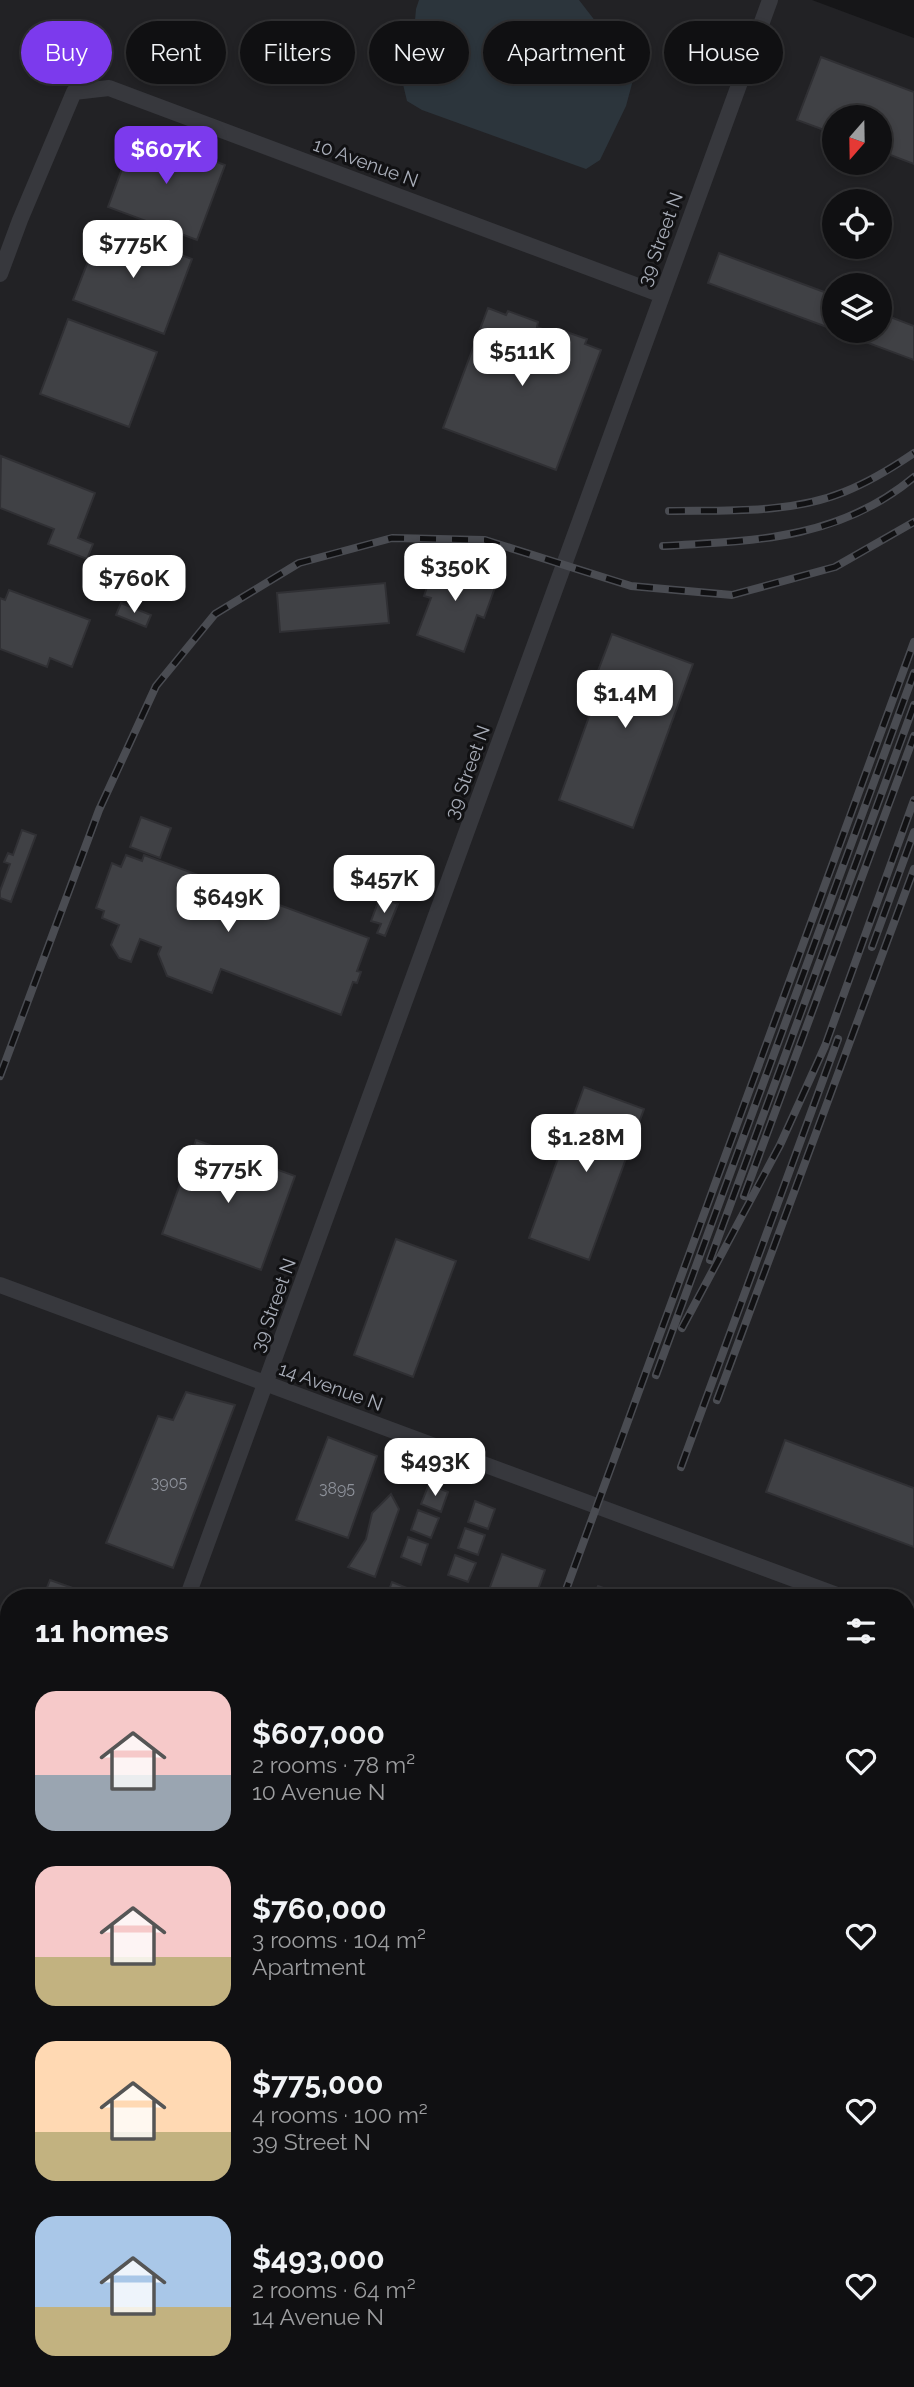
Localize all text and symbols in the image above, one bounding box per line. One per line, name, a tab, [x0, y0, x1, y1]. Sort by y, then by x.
chip: Buy	[21, 21, 112, 84]
chip: Rent	[126, 21, 226, 84]
chip: Filters	[240, 21, 355, 84]
chip: New	[369, 21, 469, 84]
chip: Apartment	[483, 21, 650, 84]
chip: House	[664, 21, 783, 84]
north arrow	[822, 105, 892, 175]
map controls	[822, 105, 892, 343]
pin: $607K	[117, 127, 215, 186]
street label: 10 Avenue N	[310, 133, 422, 191]
text: $607K	[131, 135, 201, 162]
street label: 39 Street N	[633, 189, 687, 289]
button: locate	[822, 189, 892, 259]
pin: $775K	[84, 220, 182, 280]
text: $775K	[99, 229, 167, 256]
button: layers	[822, 273, 892, 343]
pin: $511K	[473, 328, 571, 388]
text: $511K	[489, 337, 555, 364]
pin: $350K	[406, 544, 504, 603]
text: $350K	[420, 552, 490, 579]
pin: $760K	[85, 556, 183, 615]
text: $760K	[99, 564, 169, 591]
pin: $1.4M	[576, 670, 674, 730]
text: $1.4M	[593, 679, 657, 706]
street label: 39 Street N	[440, 722, 494, 822]
pin: $457K	[335, 856, 433, 915]
text: $457K	[350, 864, 418, 891]
pin: $649K	[179, 874, 277, 934]
text: $649K	[193, 883, 263, 910]
pin: $1.28M	[529, 1114, 643, 1174]
text: $1.28M	[547, 1123, 625, 1150]
pin: $775K	[179, 1146, 277, 1205]
text: $775K	[194, 1154, 262, 1181]
street label: 39 Street N	[246, 1255, 300, 1355]
street label: 14 Avenue N	[276, 1357, 386, 1415]
pin: $493K	[386, 1438, 484, 1498]
text: $493K	[400, 1447, 470, 1474]
house number: 3905	[151, 1473, 187, 1492]
house number: 3895	[319, 1479, 355, 1498]
icon: filters	[842, 1612, 880, 1650]
text: 11 homes	[35, 1614, 169, 1649]
text: $607,000	[252, 1716, 385, 1751]
icon: home	[91, 1719, 175, 1803]
icon: heart	[842, 1742, 880, 1780]
text: 2 rooms · 78 m²	[252, 1751, 415, 1778]
text: 10 Avenue N	[252, 1778, 385, 1805]
text: $760,000	[252, 1891, 387, 1926]
icon: home	[91, 1894, 175, 1978]
icon: heart	[842, 1917, 880, 1955]
text: 3 rooms · 104 m²	[252, 1926, 426, 1953]
text: Apartment	[252, 1953, 366, 1980]
text: $775,000	[252, 2066, 383, 2101]
icon: home	[91, 2069, 175, 2153]
icon: heart	[842, 2092, 880, 2130]
text: 4 rooms · 100 m²	[252, 2101, 428, 2128]
text: 39 Street N	[252, 2128, 371, 2155]
text: $493,000	[252, 2241, 385, 2276]
icon: home	[91, 2244, 175, 2328]
icon: heart	[842, 2267, 880, 2305]
text: 2 rooms · 64 m²	[252, 2276, 416, 2303]
text: 14 Avenue N	[252, 2303, 384, 2330]

